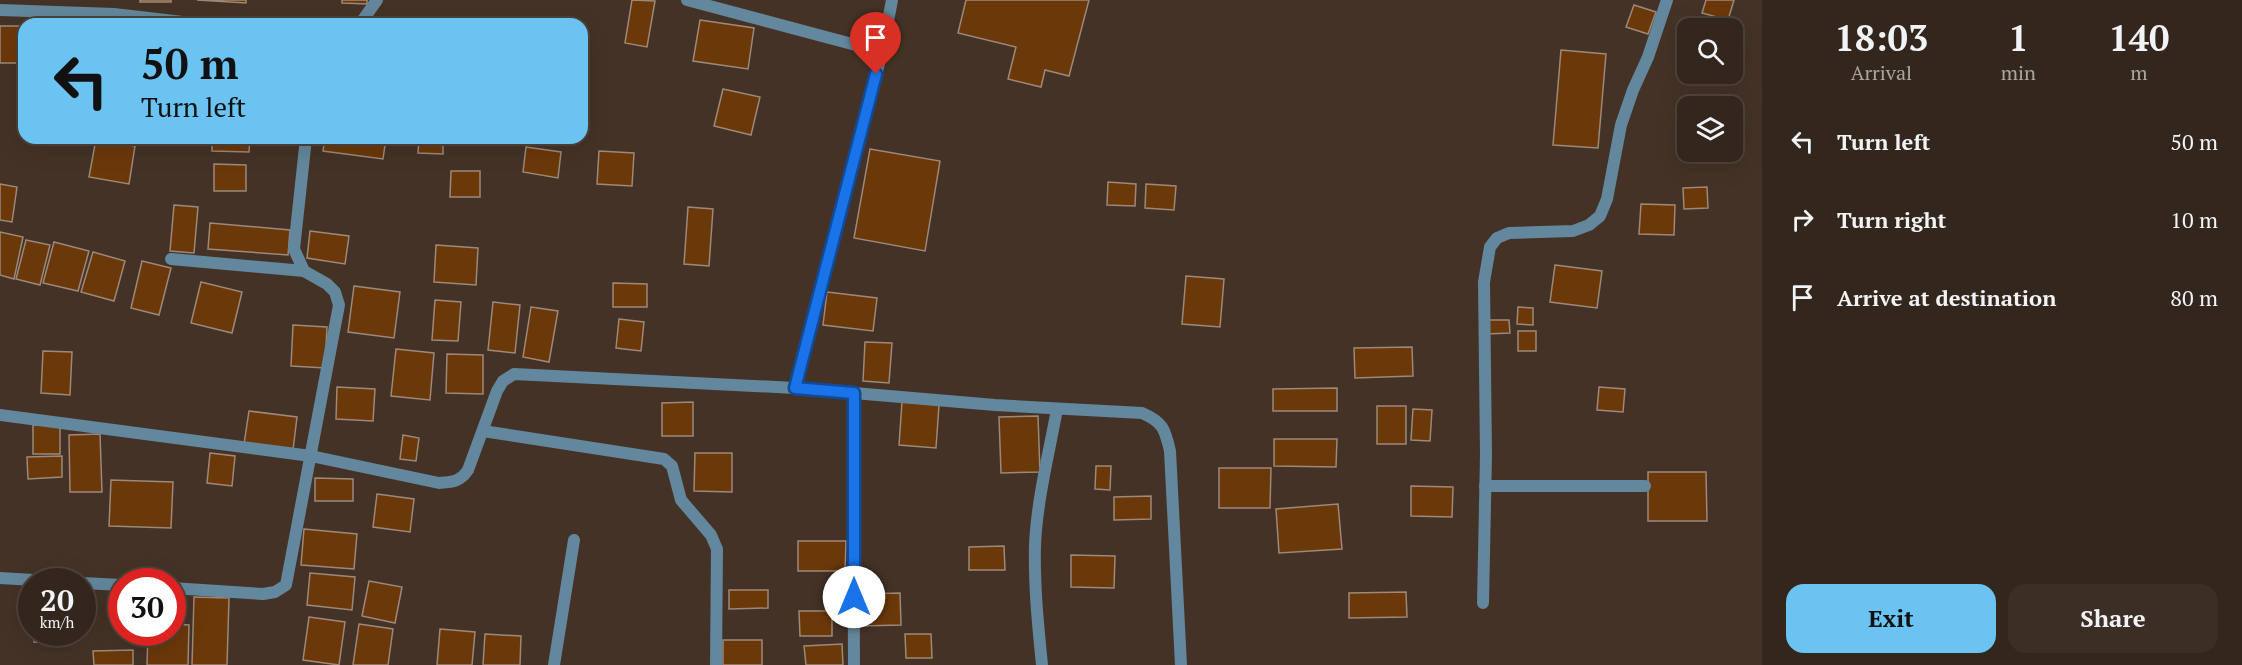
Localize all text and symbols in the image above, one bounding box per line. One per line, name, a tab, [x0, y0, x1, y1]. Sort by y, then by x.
pin	[850, 12, 901, 74]
text: 18:03	[1835, 14, 1928, 61]
text: 1	[2008, 14, 2029, 61]
text: 140	[2108, 14, 2169, 61]
map controls	[1677, 18, 1743, 162]
button: search	[1677, 18, 1743, 84]
icon: arrive	[859, 21, 892, 54]
text: 50 m	[141, 35, 239, 91]
icon: left	[42, 42, 120, 120]
text: Arrival	[1851, 59, 1912, 86]
text: min	[2001, 59, 2036, 86]
text: m	[2130, 59, 2148, 86]
text: Turn left	[141, 89, 246, 125]
button: layers	[1677, 96, 1743, 162]
icon: left	[1786, 125, 1819, 158]
text: Turn left	[1837, 127, 1930, 156]
text: 50 m	[2170, 127, 2218, 156]
icon: right	[1786, 203, 1819, 236]
text: Turn right	[1837, 205, 1946, 234]
text: 10 m	[2170, 205, 2218, 234]
icon: arrive	[1786, 281, 1819, 314]
text: Arrive at destination	[1837, 283, 2056, 312]
text: 80 m	[2170, 283, 2218, 312]
position arrow	[822, 565, 886, 629]
speed limit sign: 30	[108, 568, 186, 646]
text: 20	[40, 580, 74, 620]
button: Exit	[1786, 584, 1996, 653]
button: Share	[2008, 584, 2218, 653]
text: km/h	[40, 612, 74, 632]

